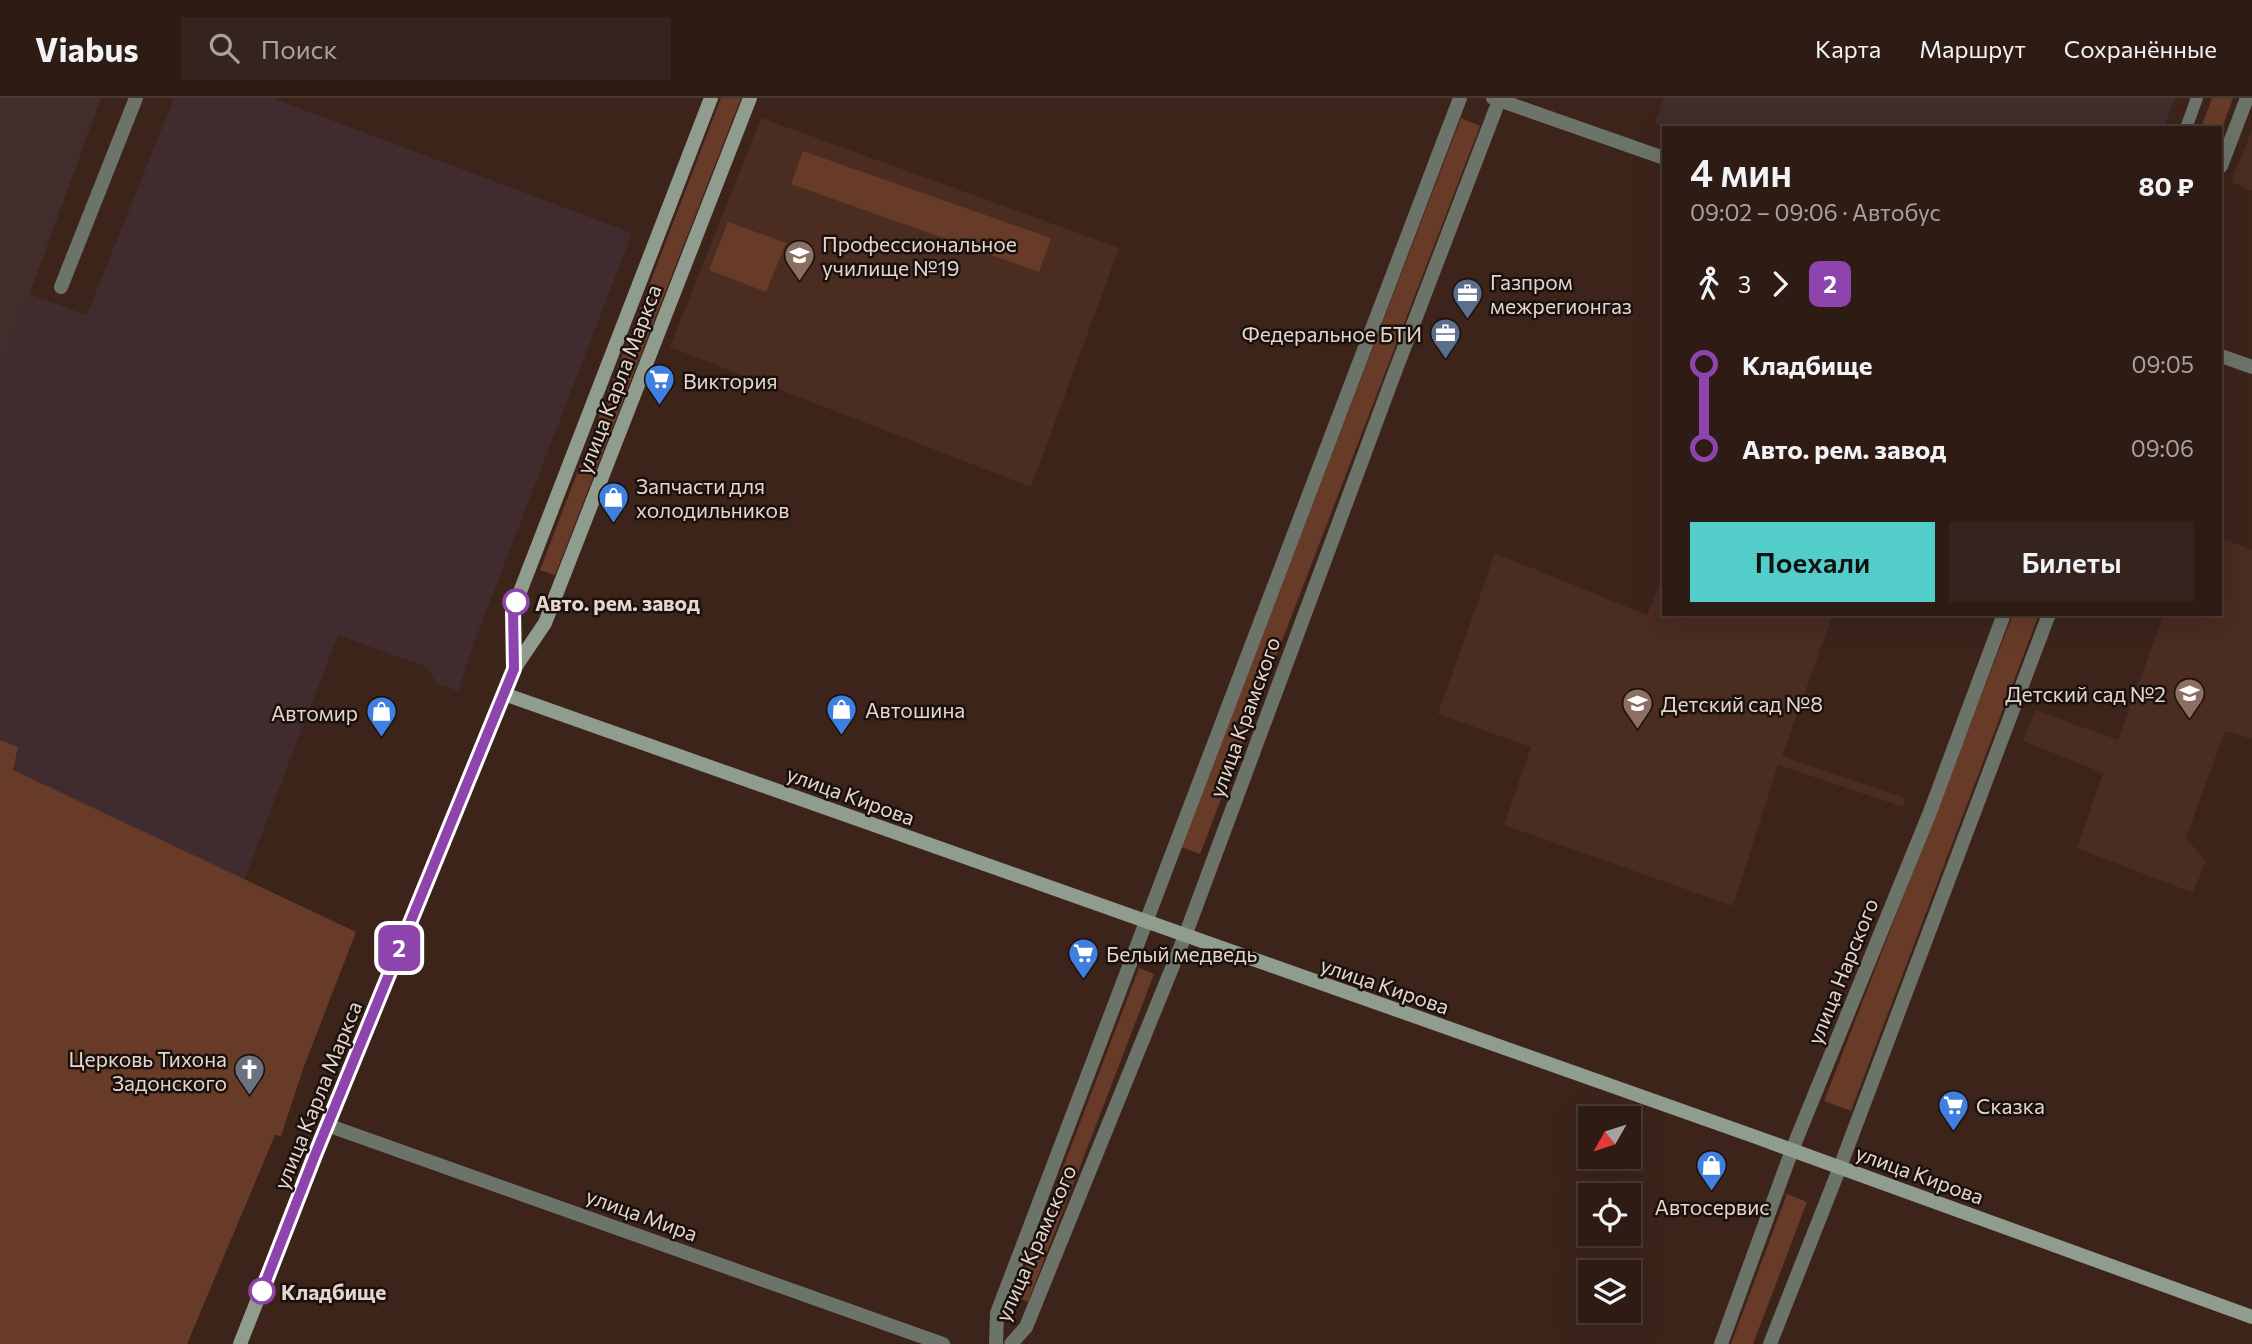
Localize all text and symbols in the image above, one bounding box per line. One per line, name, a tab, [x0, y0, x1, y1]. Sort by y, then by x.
search box	[181, 17, 671, 80]
text: Viabus	[35, 28, 139, 69]
icon: search	[205, 29, 243, 67]
text: Поиск	[261, 33, 337, 64]
text: Карта	[1815, 34, 1881, 63]
text: Маршрут	[1919, 34, 2026, 63]
text: Сохранённые	[2064, 34, 2217, 63]
text: 4 мин	[1690, 148, 1792, 195]
text: 80 ₽	[2139, 170, 2194, 201]
text: 09:02 – 09:06 · Автобус	[1690, 198, 1941, 226]
place label: Профессиональное училище №19	[822, 231, 1017, 280]
school or university icon: Профессиональное училище №19	[782, 238, 816, 282]
icon: walk	[1690, 265, 1728, 303]
icon: forward	[1761, 265, 1799, 303]
place label: Газпром межрегионгаз	[1490, 269, 1632, 318]
text: 2	[1823, 269, 1837, 298]
text: 3	[1738, 270, 1751, 298]
office icon: Газпром межрегионгаз	[1450, 276, 1484, 320]
street label: улица Карла Маркса	[570, 281, 666, 477]
office icon: Федеральное БТИ	[1428, 316, 1462, 360]
place label: Федеральное БТИ	[1242, 321, 1422, 346]
text: Кладбище	[1742, 349, 1872, 380]
text: 09:05	[2131, 350, 2194, 378]
supermarket icon: Виктория	[643, 363, 677, 407]
place label: Виктория	[683, 368, 777, 393]
text: Авто. рем. завод	[1742, 433, 1946, 464]
text: 09:06	[2131, 434, 2194, 462]
place label: Запчасти для холодильников	[636, 473, 789, 522]
shop icon: Запчасти для холодильников	[596, 480, 630, 524]
button: Поехали	[1690, 522, 1935, 602]
button: Билеты	[1949, 522, 2194, 602]
marker: Авто. рем. завод	[503, 589, 529, 615]
place label: Авто. рем. завод	[535, 590, 700, 615]
street label: улица Крамского	[1203, 633, 1285, 801]
school or university icon: Детский сад №2	[2172, 676, 2206, 720]
place label: Детский сад №2	[2005, 681, 2166, 706]
school or university icon: Детский сад №8	[1621, 686, 1655, 730]
place label: Детский сад №8	[1661, 691, 1823, 716]
shop icon: Автошина	[825, 692, 859, 736]
shop icon: Автомир	[364, 695, 398, 739]
place label: Автошина	[865, 697, 965, 722]
place label: Автомир	[271, 700, 358, 725]
street label: улица Кирова	[784, 760, 918, 830]
street label: улица Нарского	[1801, 894, 1883, 1048]
line badge: 2	[376, 925, 422, 971]
text: 2	[392, 933, 406, 962]
supermarket icon: Белый медведь	[1066, 936, 1100, 980]
place label: Белый медведь	[1106, 941, 1257, 966]
street label: улица Кирова	[1317, 951, 1453, 1019]
street label: улица Карла Маркса	[268, 997, 366, 1193]
place label: Церковь Тихона Задонского	[68, 1046, 227, 1095]
church icon: Церковь Тихона Задонского	[233, 1053, 267, 1097]
supermarket icon: Сказка	[1936, 1088, 1970, 1132]
place label: Сказка	[1976, 1093, 2045, 1118]
north arrow	[1578, 1106, 1642, 1169]
map controls	[1578, 1106, 1641, 1323]
street label: улица Кирова	[1853, 1139, 1987, 1209]
shop icon: Автосервис	[1695, 1149, 1729, 1193]
street label: улица Крамского	[989, 1161, 1081, 1325]
street label: улица Мира	[583, 1182, 701, 1246]
button: locate	[1578, 1183, 1641, 1246]
place label: Автосервис	[1654, 1194, 1770, 1219]
button: layers	[1578, 1260, 1641, 1323]
marker: Кладбище	[249, 1278, 275, 1304]
place label: Кладбище	[281, 1279, 386, 1304]

